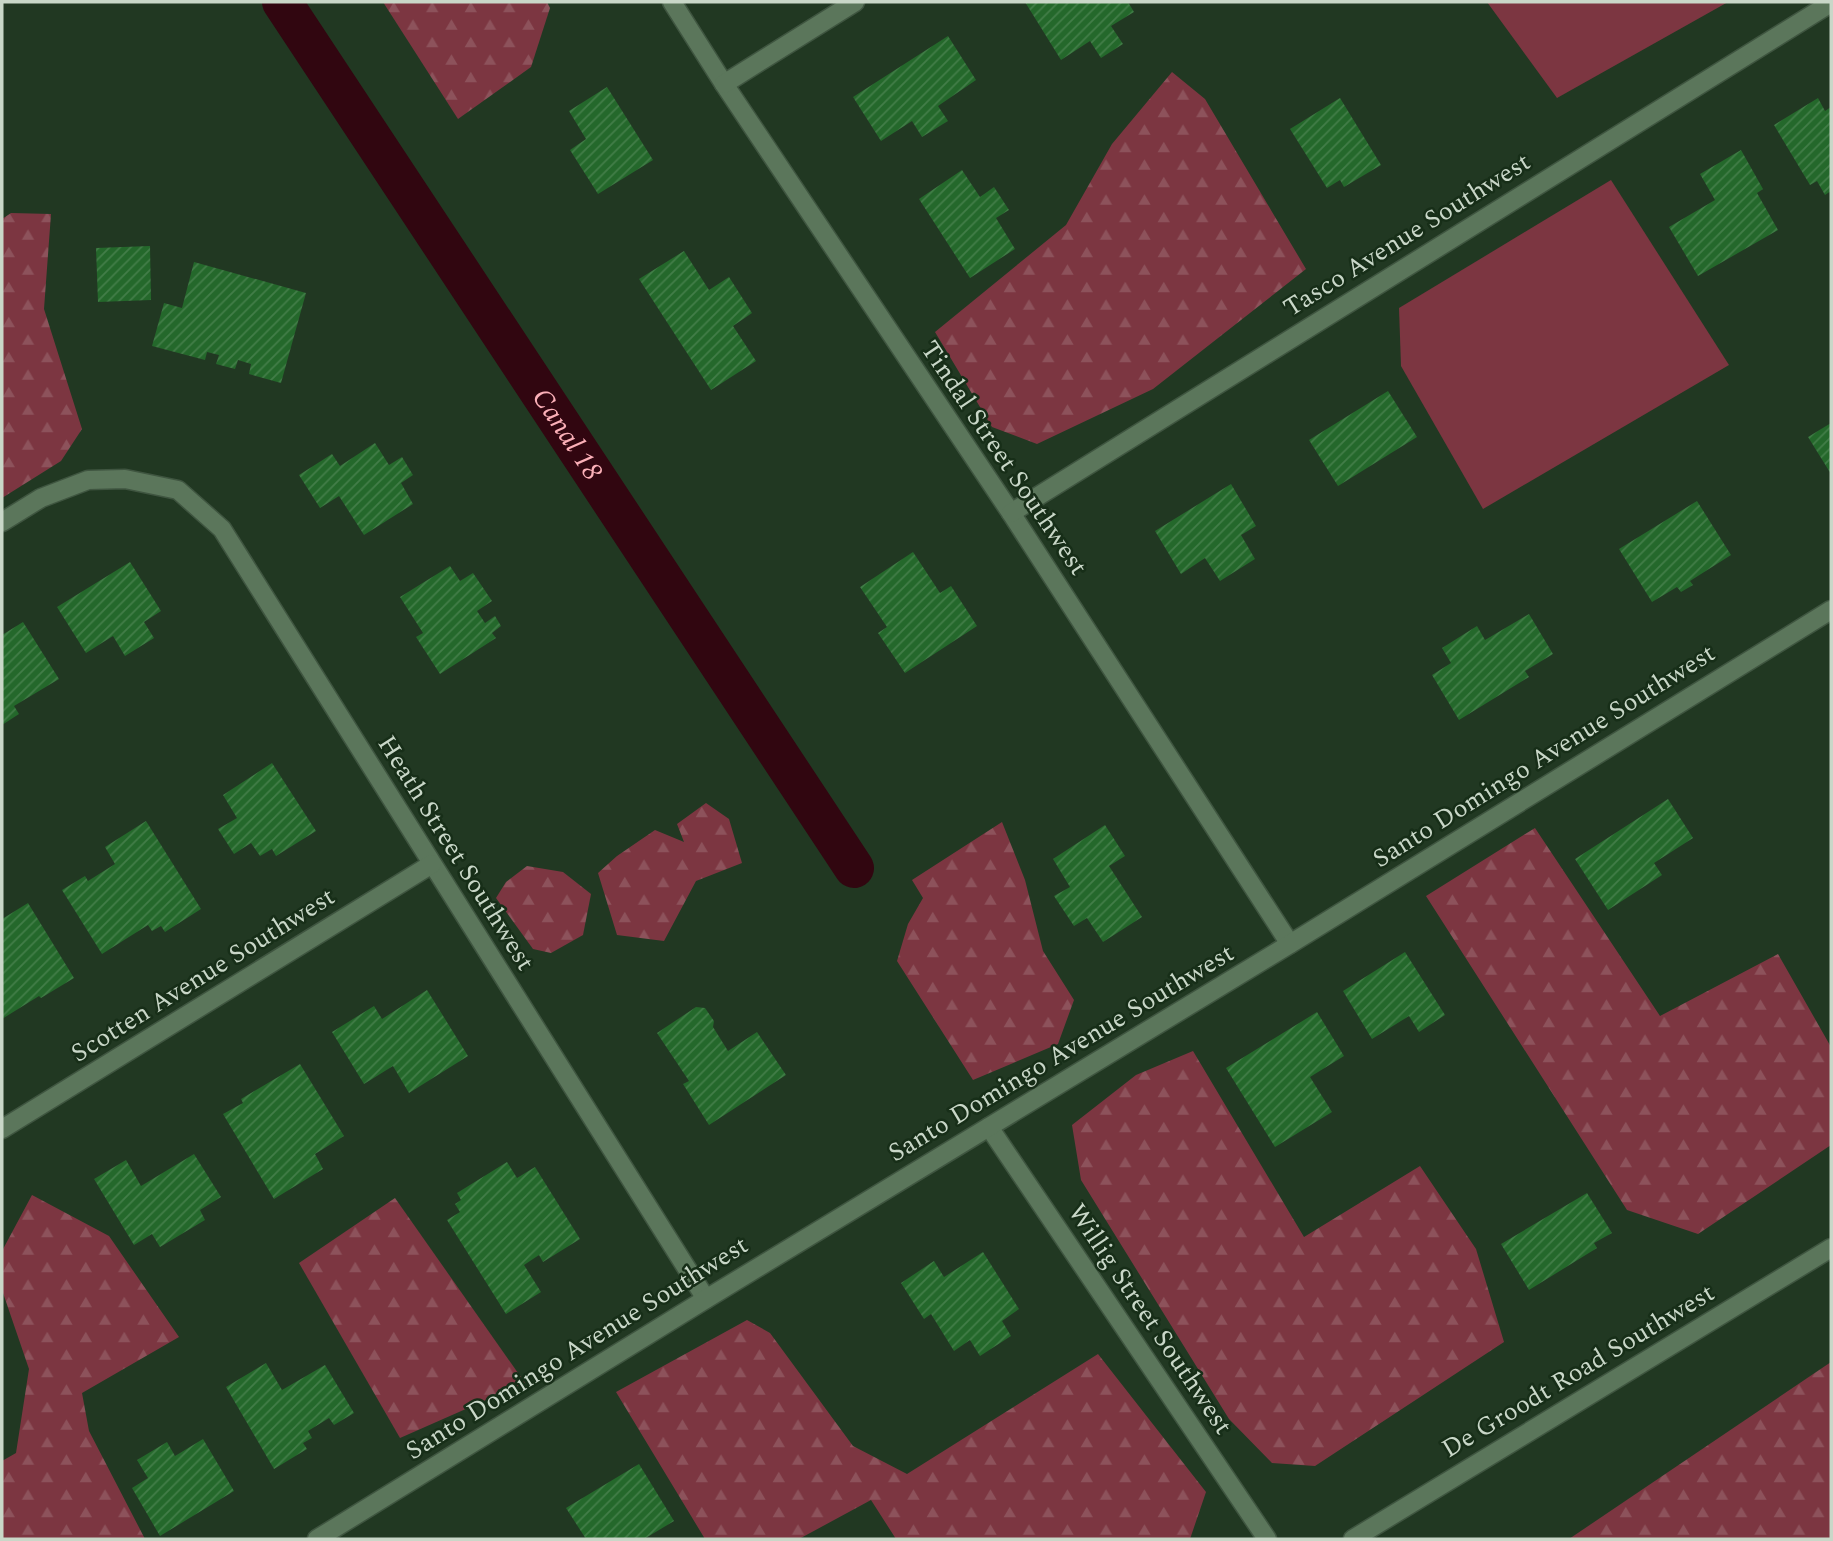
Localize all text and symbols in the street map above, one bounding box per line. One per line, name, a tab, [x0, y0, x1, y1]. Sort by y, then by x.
street label: Tasco Avenue Southwest	[1276, 142, 1538, 328]
street label: Tindal Street Southwest	[910, 332, 1098, 584]
water label: Canal 18	[521, 379, 614, 489]
street label: Santo Domingo Avenue Southwest	[1365, 634, 1723, 878]
street label: Heath Street Southwest	[367, 727, 545, 979]
street label: Scotten Avenue Southwest	[63, 877, 343, 1073]
street label: Santo Domingo Avenue Southwest	[880, 933, 1242, 1173]
street label: Willig Street Southwest	[1057, 1195, 1243, 1443]
street label: Santo Domingo Avenue Southwest	[398, 1226, 756, 1470]
street label: De Groodt Road Southwest	[1434, 1273, 1722, 1469]

